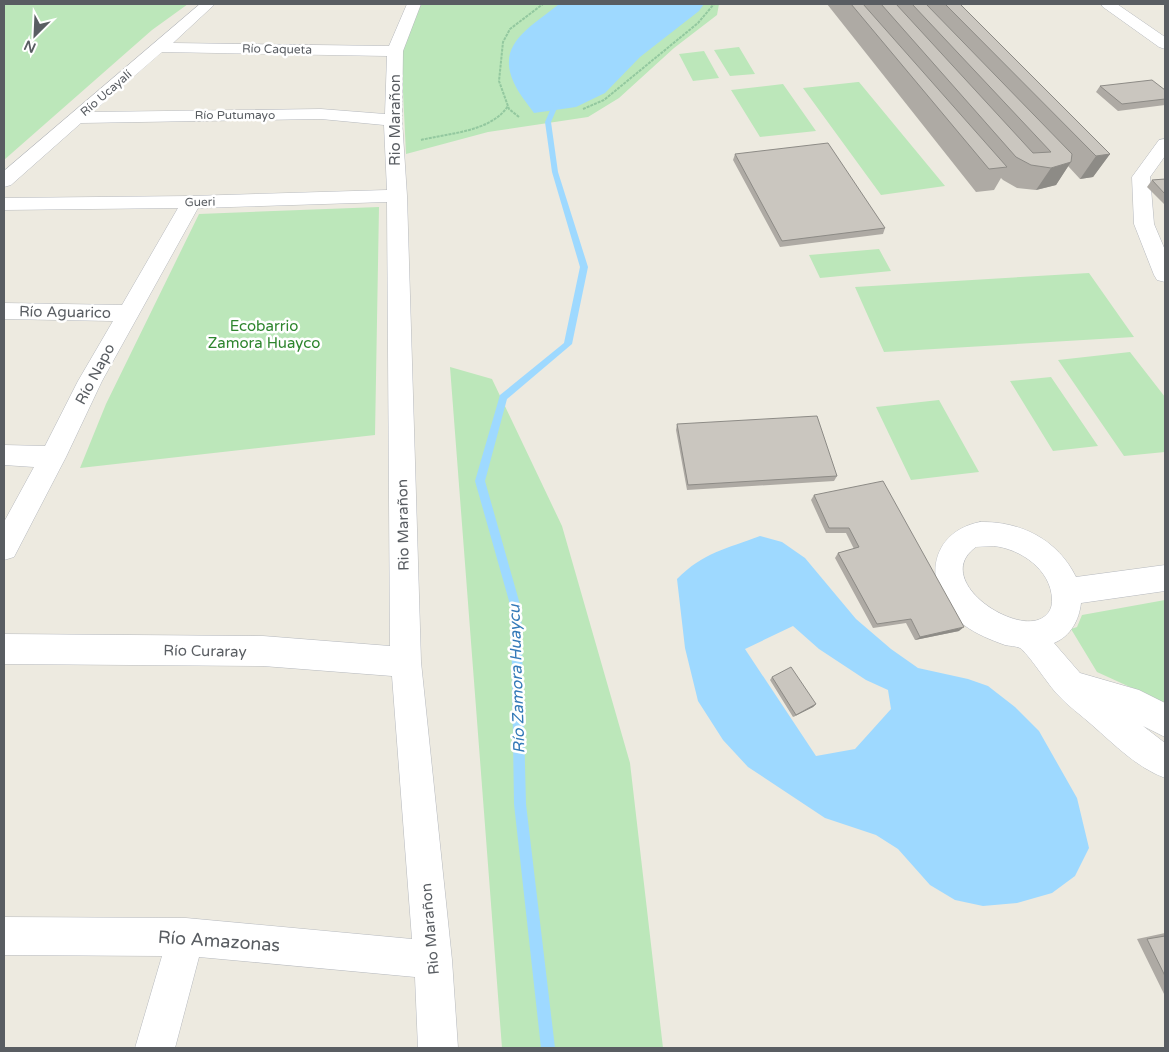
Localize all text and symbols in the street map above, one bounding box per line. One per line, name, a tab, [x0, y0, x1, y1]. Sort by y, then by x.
north arrow	[10, 10, 60, 60]
text: N	[21, 36, 39, 56]
street label: Río Caqueta	[242, 41, 312, 57]
street label: Río Ucayalí	[78, 67, 134, 119]
street label: Rio Marañon	[386, 74, 404, 166]
street label: Río Putumayo	[195, 108, 275, 122]
street label: Gueri	[184, 195, 216, 209]
street label: Río Aguarico	[19, 302, 111, 322]
park label: Ecobarrio Zamora Huayco	[208, 317, 320, 352]
street label: Río Napo	[71, 340, 119, 408]
street label: Rio Marañon	[393, 479, 413, 571]
water label: Río Zamora Huaycu	[504, 603, 530, 754]
street label: Río Curaray	[163, 641, 247, 661]
street label: Rio Marañon	[417, 882, 443, 976]
street label: Río Amazonas	[157, 926, 281, 956]

